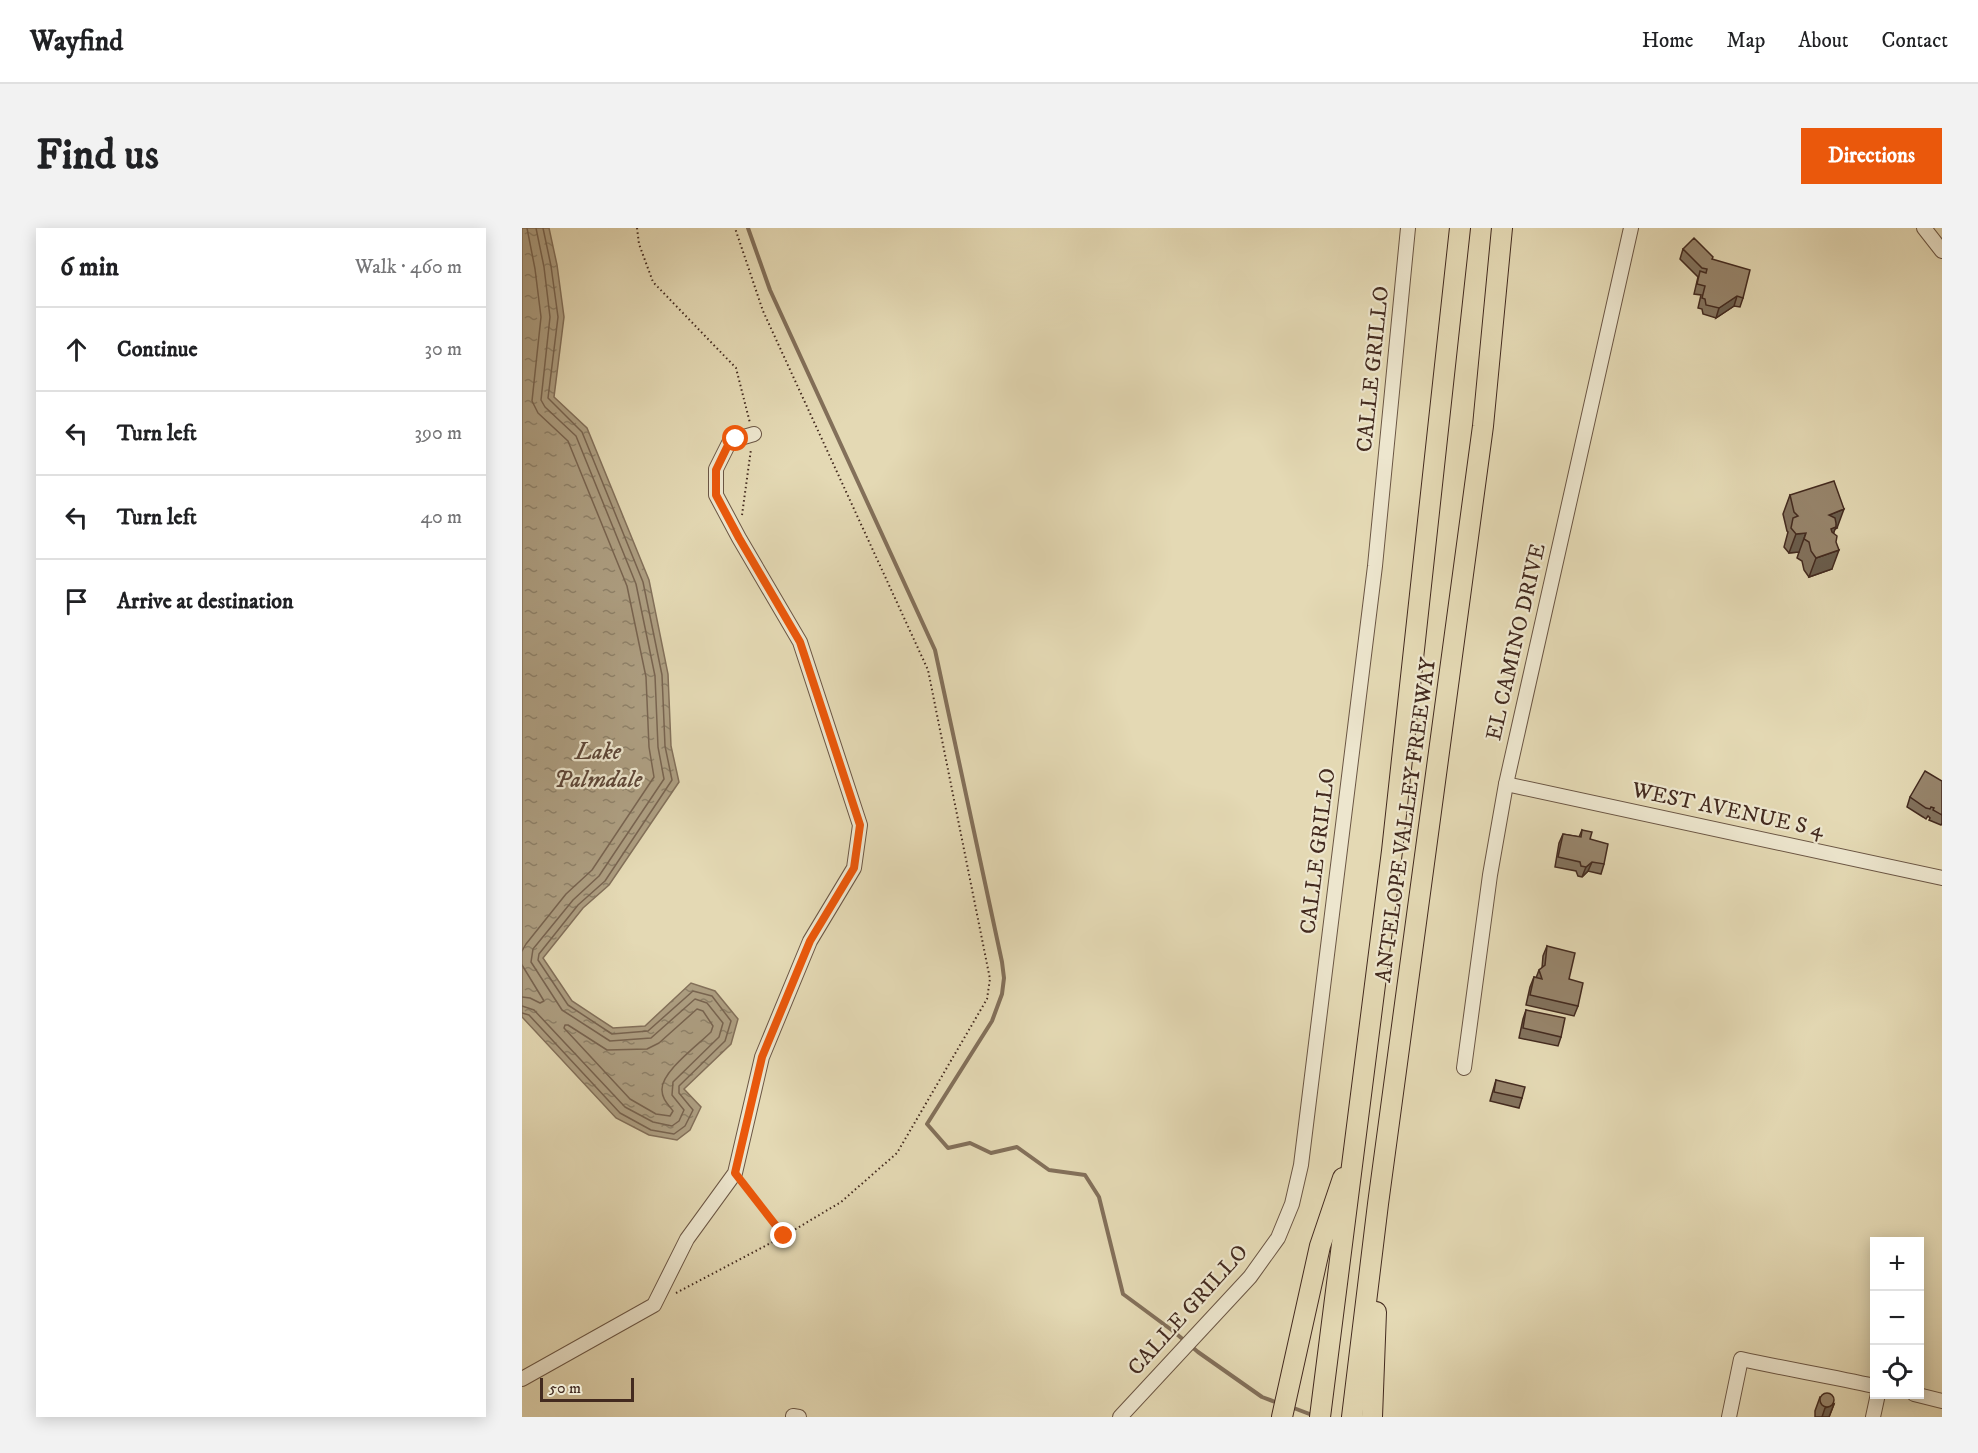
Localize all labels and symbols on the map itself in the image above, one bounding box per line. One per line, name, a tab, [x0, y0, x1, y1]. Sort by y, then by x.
street label: CALLE GRILLO	[1351, 285, 1395, 453]
route start	[722, 425, 748, 451]
street label: EL CAMINO DRIVE	[1480, 541, 1552, 743]
street label: ANTELOPE VALLEY FREEWAY	[1370, 655, 1442, 984]
water label: Lake Palmdale	[554, 737, 643, 795]
street label: CALLE GRILLO	[1294, 766, 1342, 936]
street label: WEST AVENUE S 4	[1628, 776, 1828, 844]
route end	[770, 1222, 796, 1248]
street label: CALLE GRILLO	[1122, 1239, 1254, 1381]
scale bar	[540, 1375, 634, 1402]

